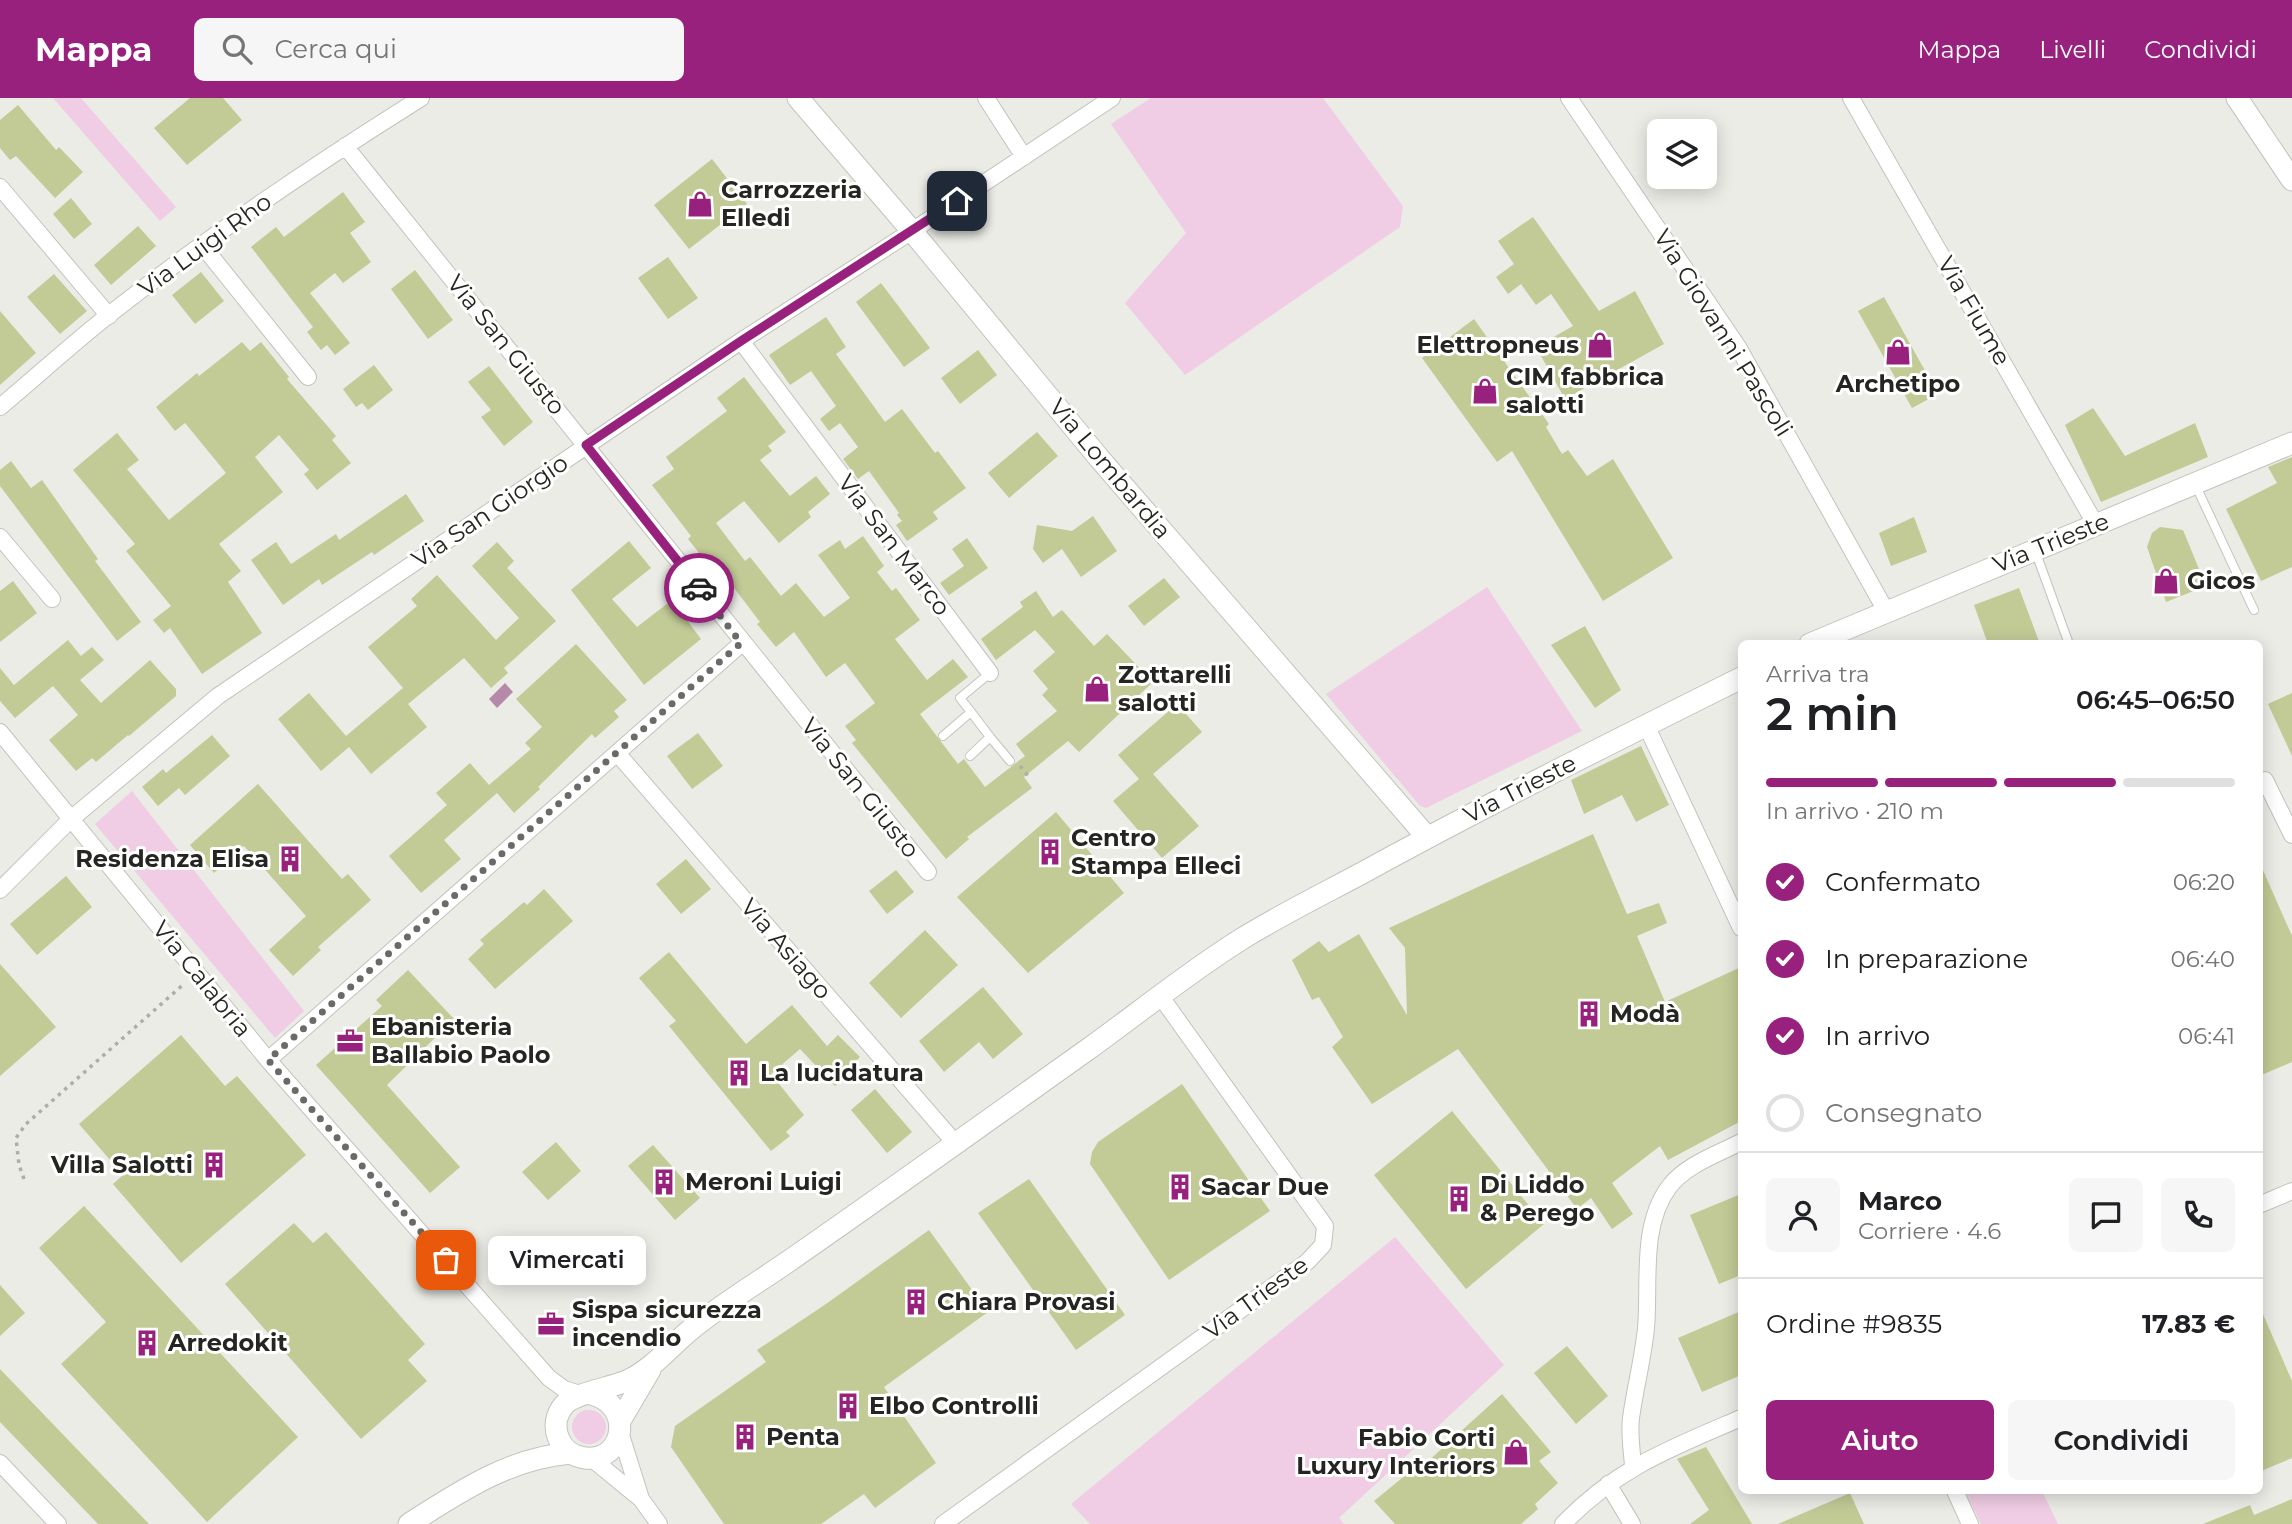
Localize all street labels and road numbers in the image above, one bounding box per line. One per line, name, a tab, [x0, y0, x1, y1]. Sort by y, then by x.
street label: Via Luigi Rho	[132, 187, 277, 303]
street label: Via Giovanni Pascoli	[1648, 224, 1799, 442]
street label: Via Fiume	[1932, 251, 2017, 370]
street label: Via San Giusto	[441, 269, 572, 421]
street label: Via Lombardia	[1043, 393, 1177, 545]
street label: Via San Giorgio	[406, 448, 573, 573]
street label: Via San Marco	[832, 468, 957, 621]
street label: Via Trieste	[1989, 506, 2113, 579]
street label: Via San Giusto	[795, 712, 926, 864]
street label: Via Trieste	[1459, 748, 1581, 829]
street label: Via Asiago	[735, 892, 838, 1005]
street label: Via Calabria	[147, 915, 258, 1043]
street label: Via Trieste	[1198, 1250, 1314, 1345]

